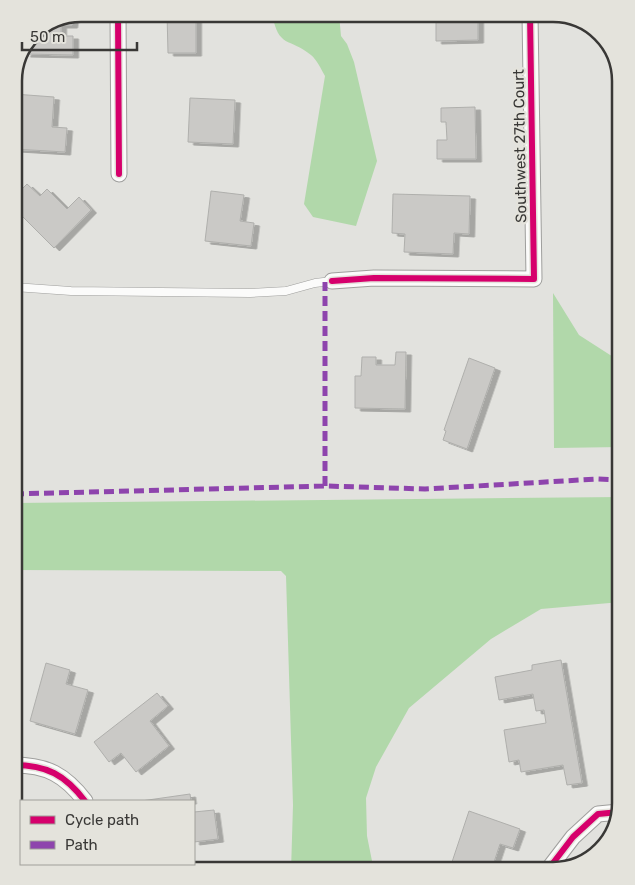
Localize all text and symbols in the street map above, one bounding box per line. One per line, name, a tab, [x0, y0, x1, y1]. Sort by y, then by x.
scale bar	[22, 20, 138, 52]
text: 50 m	[30, 28, 65, 46]
street label: Southwest 27th Court	[510, 69, 530, 223]
legend	[20, 800, 195, 865]
text: Cycle path	[65, 811, 139, 829]
text: Path	[65, 836, 98, 854]

